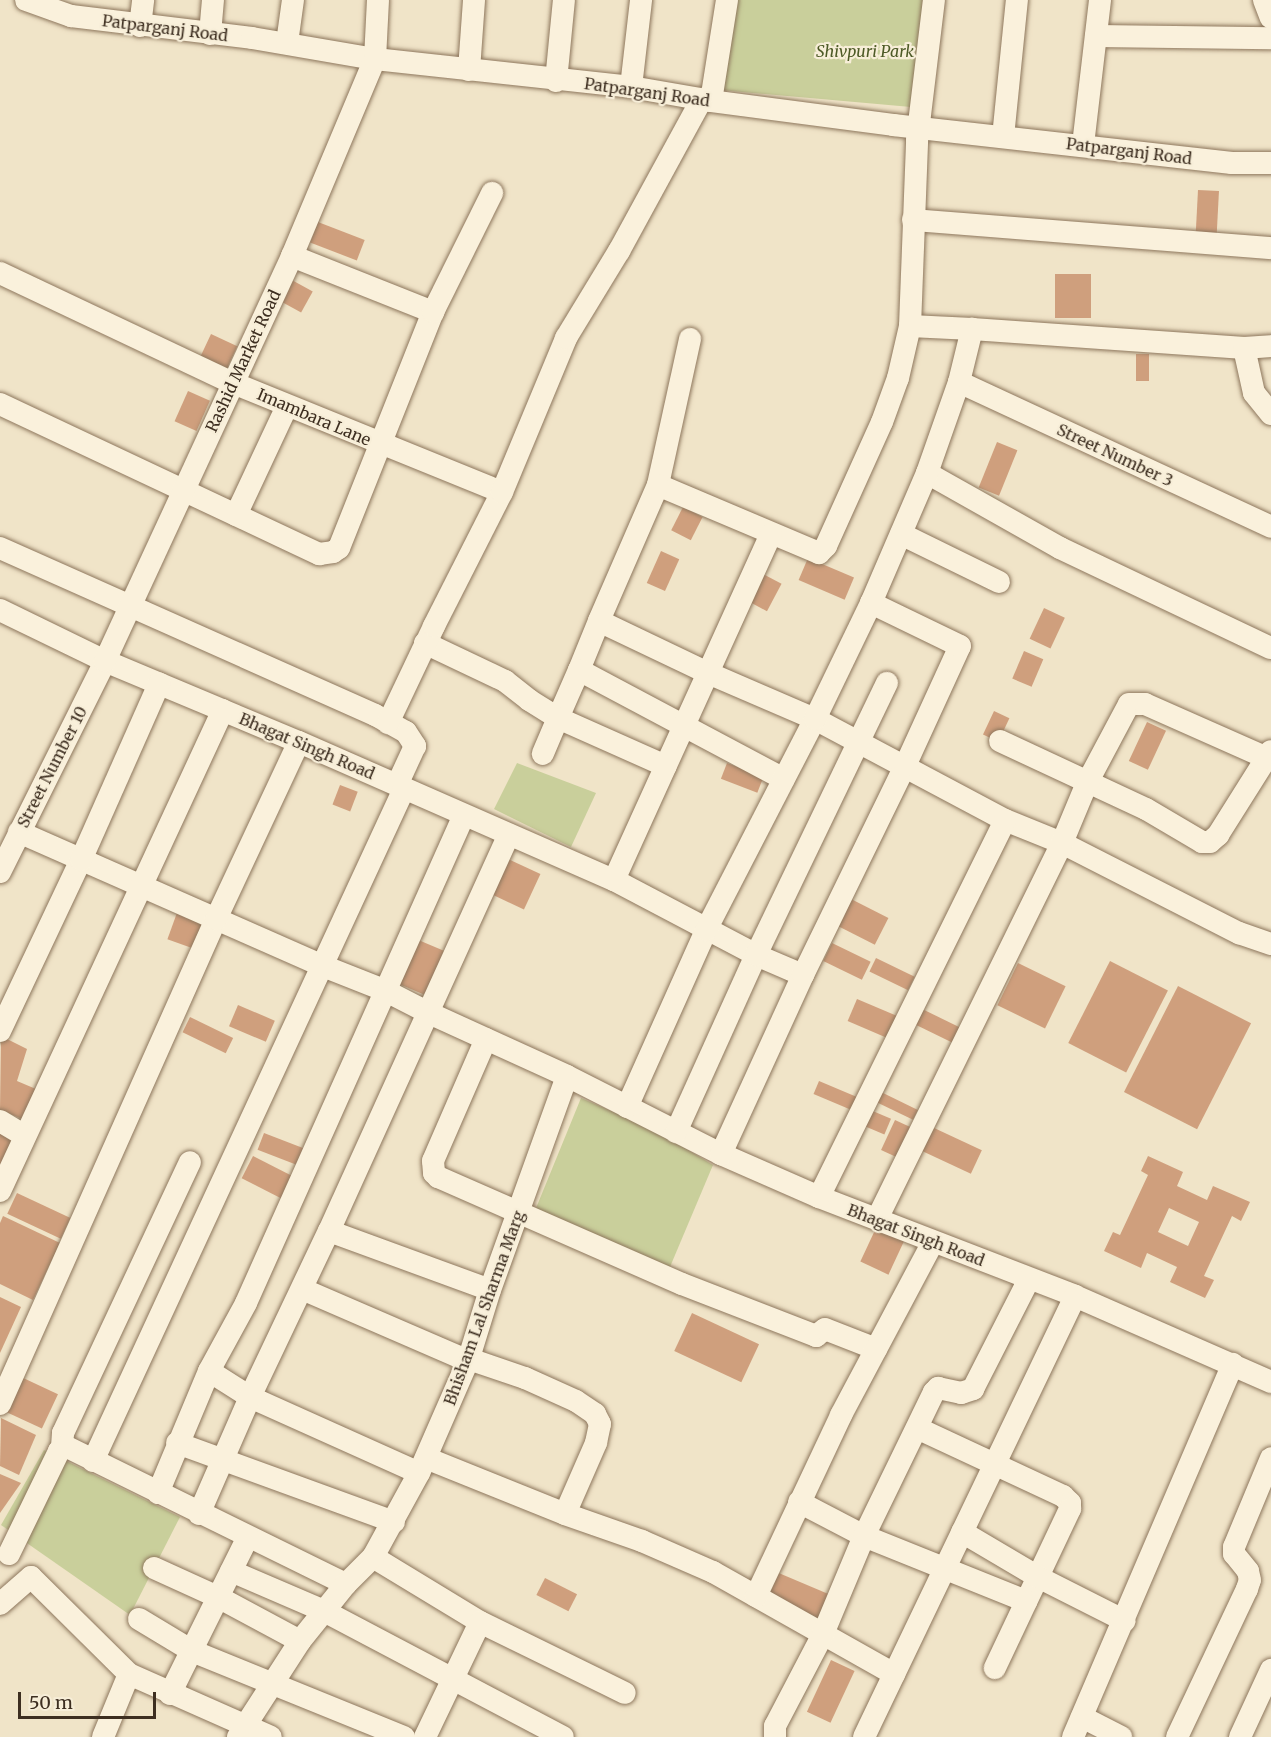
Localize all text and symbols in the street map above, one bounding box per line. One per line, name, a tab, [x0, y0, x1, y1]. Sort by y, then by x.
street label: Patparganj Road	[101, 11, 229, 45]
park label: Shivpuri Park	[816, 41, 914, 61]
street label: Patparganj Road	[583, 74, 711, 110]
street label: Patparganj Road	[1065, 134, 1193, 168]
street label: Rashid Market Road	[202, 287, 284, 435]
street label: Imambara Lane	[254, 384, 374, 450]
street label: Street Number 3	[1054, 420, 1176, 490]
street label: Street Number 10	[13, 703, 91, 831]
street label: Bhagat Singh Road	[236, 709, 378, 783]
street label: Bhagat Singh Road	[845, 1200, 987, 1270]
street label: Bhisham Lal Sharma Marg	[440, 1208, 528, 1408]
scale bar	[21, 1680, 159, 1718]
text: 50 m	[29, 1691, 73, 1714]

